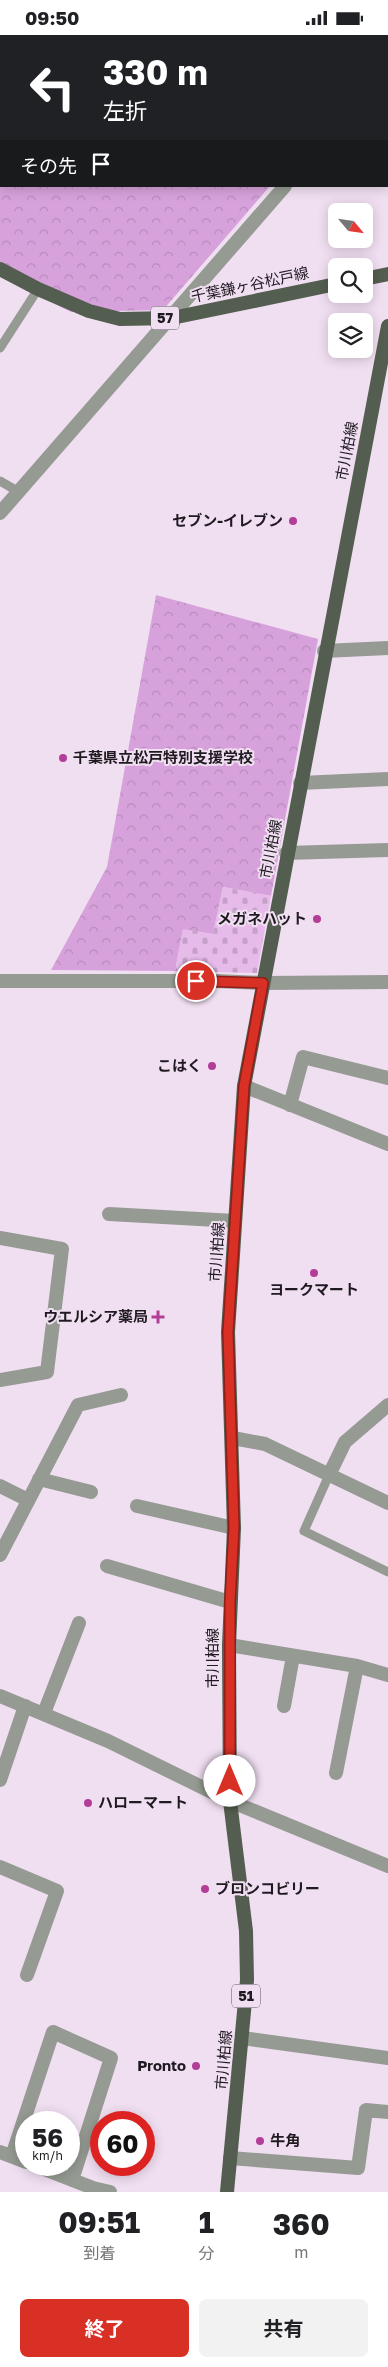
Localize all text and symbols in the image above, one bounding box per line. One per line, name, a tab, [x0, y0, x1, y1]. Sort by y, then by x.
text: 09:50	[25, 6, 79, 29]
text: 330 m	[103, 51, 208, 93]
icon: left	[20, 55, 85, 120]
text: 左折	[103, 97, 147, 124]
icon: arrive	[87, 150, 115, 178]
text: その先	[20, 154, 77, 177]
north arrow	[328, 203, 372, 247]
map controls	[328, 203, 373, 358]
button: search	[328, 258, 373, 303]
street label: 千葉鎌ヶ谷松戸線	[189, 263, 310, 305]
road number: 57	[151, 307, 179, 329]
button: layers	[328, 313, 373, 358]
street label: 市川柏線	[331, 420, 361, 482]
place label: セブン-イレブン	[172, 511, 283, 529]
marker: セブン-イレブン	[287, 515, 299, 527]
place label: 千葉県立松戸特別支援学校	[73, 748, 253, 766]
marker: 千葉県立松戸特別支援学校	[57, 752, 69, 764]
street label: 市川柏線	[255, 818, 285, 880]
place label: メガネハット	[217, 909, 307, 927]
marker: メガネハット	[311, 913, 323, 925]
pin	[175, 960, 217, 1002]
icon: arrive	[182, 967, 210, 995]
place label: こはく	[157, 1056, 202, 1074]
marker: こはく	[206, 1060, 218, 1072]
street label: 市川柏線	[205, 1221, 227, 1282]
marker: ヨークマート	[308, 1267, 320, 1279]
place label: ヨークマート	[269, 1280, 359, 1298]
place label: ウエルシア薬局	[43, 1307, 148, 1325]
marker: ウエルシア薬局	[152, 1311, 164, 1323]
street label: 市川柏線	[203, 1628, 221, 1688]
position arrow	[203, 1754, 255, 1806]
place label: ハローマート	[98, 1793, 188, 1811]
marker: ハローマート	[82, 1797, 94, 1809]
place label: ブロンコビリー	[215, 1879, 320, 1897]
marker: ブロンコビリー	[199, 1883, 211, 1895]
road number: 51	[232, 1985, 260, 2007]
street label: 市川柏線	[211, 2029, 235, 2091]
place label: Pronto	[137, 2056, 186, 2074]
marker: Pronto	[190, 2060, 202, 2072]
speed limit sign: 60	[90, 2111, 155, 2176]
text: 56	[32, 2122, 63, 2153]
place label: 牛角	[270, 2131, 300, 2149]
marker: 牛角	[254, 2135, 266, 2147]
text: km/h	[32, 2148, 63, 2163]
text: 09:51	[58, 2204, 140, 2240]
text: 1	[199, 2204, 214, 2240]
text: 360	[273, 2206, 330, 2242]
text: m	[294, 2242, 308, 2262]
text: 到着	[83, 2243, 115, 2263]
text: 分	[199, 2243, 215, 2263]
button: 終了	[20, 2299, 189, 2357]
button: 共有	[199, 2299, 368, 2357]

